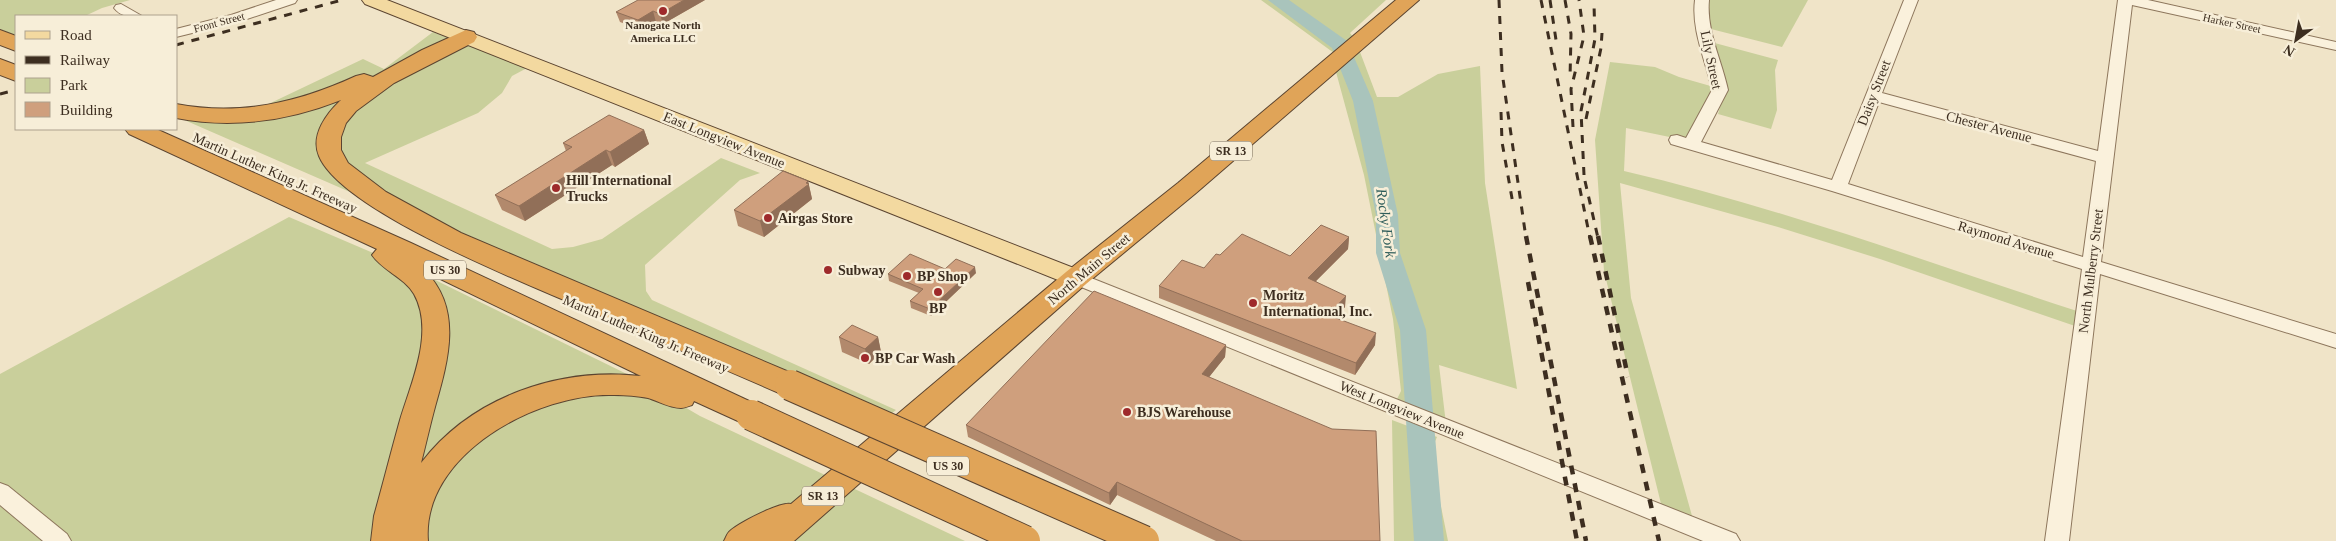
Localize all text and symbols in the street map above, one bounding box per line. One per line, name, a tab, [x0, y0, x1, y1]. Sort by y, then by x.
marker: Nanogate North America LLC	[657, 5, 669, 17]
street label: Front Street	[192, 9, 246, 35]
street label: Harker Street	[2202, 11, 2262, 35]
legend	[15, 15, 178, 130]
north arrow	[2271, 15, 2321, 65]
place label: Nanogate North America LLC	[625, 19, 701, 44]
text: Road	[60, 27, 92, 43]
street label: Lily Street	[1697, 29, 1725, 91]
text: N	[2281, 42, 2298, 60]
text: Railway	[60, 52, 110, 68]
street label: Daisy Street	[1855, 58, 1893, 128]
text: Park	[60, 77, 88, 93]
text: Building	[60, 102, 113, 118]
street label: Chester Avenue	[1945, 108, 2033, 146]
street label: East Longview Avenue	[661, 109, 787, 171]
street label: Martin Luther King Jr. Freeway	[190, 130, 360, 216]
road number: SR 13	[1210, 142, 1252, 160]
place label: Hill International Trucks	[566, 173, 672, 204]
marker: Hill International Trucks	[550, 182, 562, 194]
water label: Rocky Fork	[1373, 186, 1399, 259]
street label: North Mulberry Street	[2076, 208, 2106, 334]
place label: Airgas Store	[778, 211, 853, 226]
marker: Airgas Store	[762, 212, 774, 224]
street label: Raymond Avenue	[1956, 218, 2056, 262]
street label: North Main Street	[1045, 230, 1133, 307]
road number: US 30	[424, 260, 466, 280]
place label: Subway	[838, 263, 885, 278]
marker: Subway	[822, 264, 834, 276]
place label: BP Shop	[917, 269, 968, 284]
marker: BP Shop	[901, 270, 913, 282]
marker: BP	[932, 286, 944, 298]
place label: Moritz International, Inc.	[1263, 288, 1372, 319]
street label: Martin Luther King Jr. Freeway	[561, 292, 731, 376]
marker: Moritz International, Inc.	[1247, 297, 1259, 309]
place label: BP	[929, 301, 947, 316]
place label: BP Car Wash	[875, 351, 956, 366]
marker: BP Car Wash	[859, 352, 871, 364]
street label: West Longview Avenue	[1337, 378, 1467, 442]
place label: BJS Warehouse	[1137, 405, 1231, 420]
marker: BJS Warehouse	[1121, 406, 1133, 418]
road number: US 30	[927, 456, 969, 476]
road number: SR 13	[802, 486, 844, 506]

